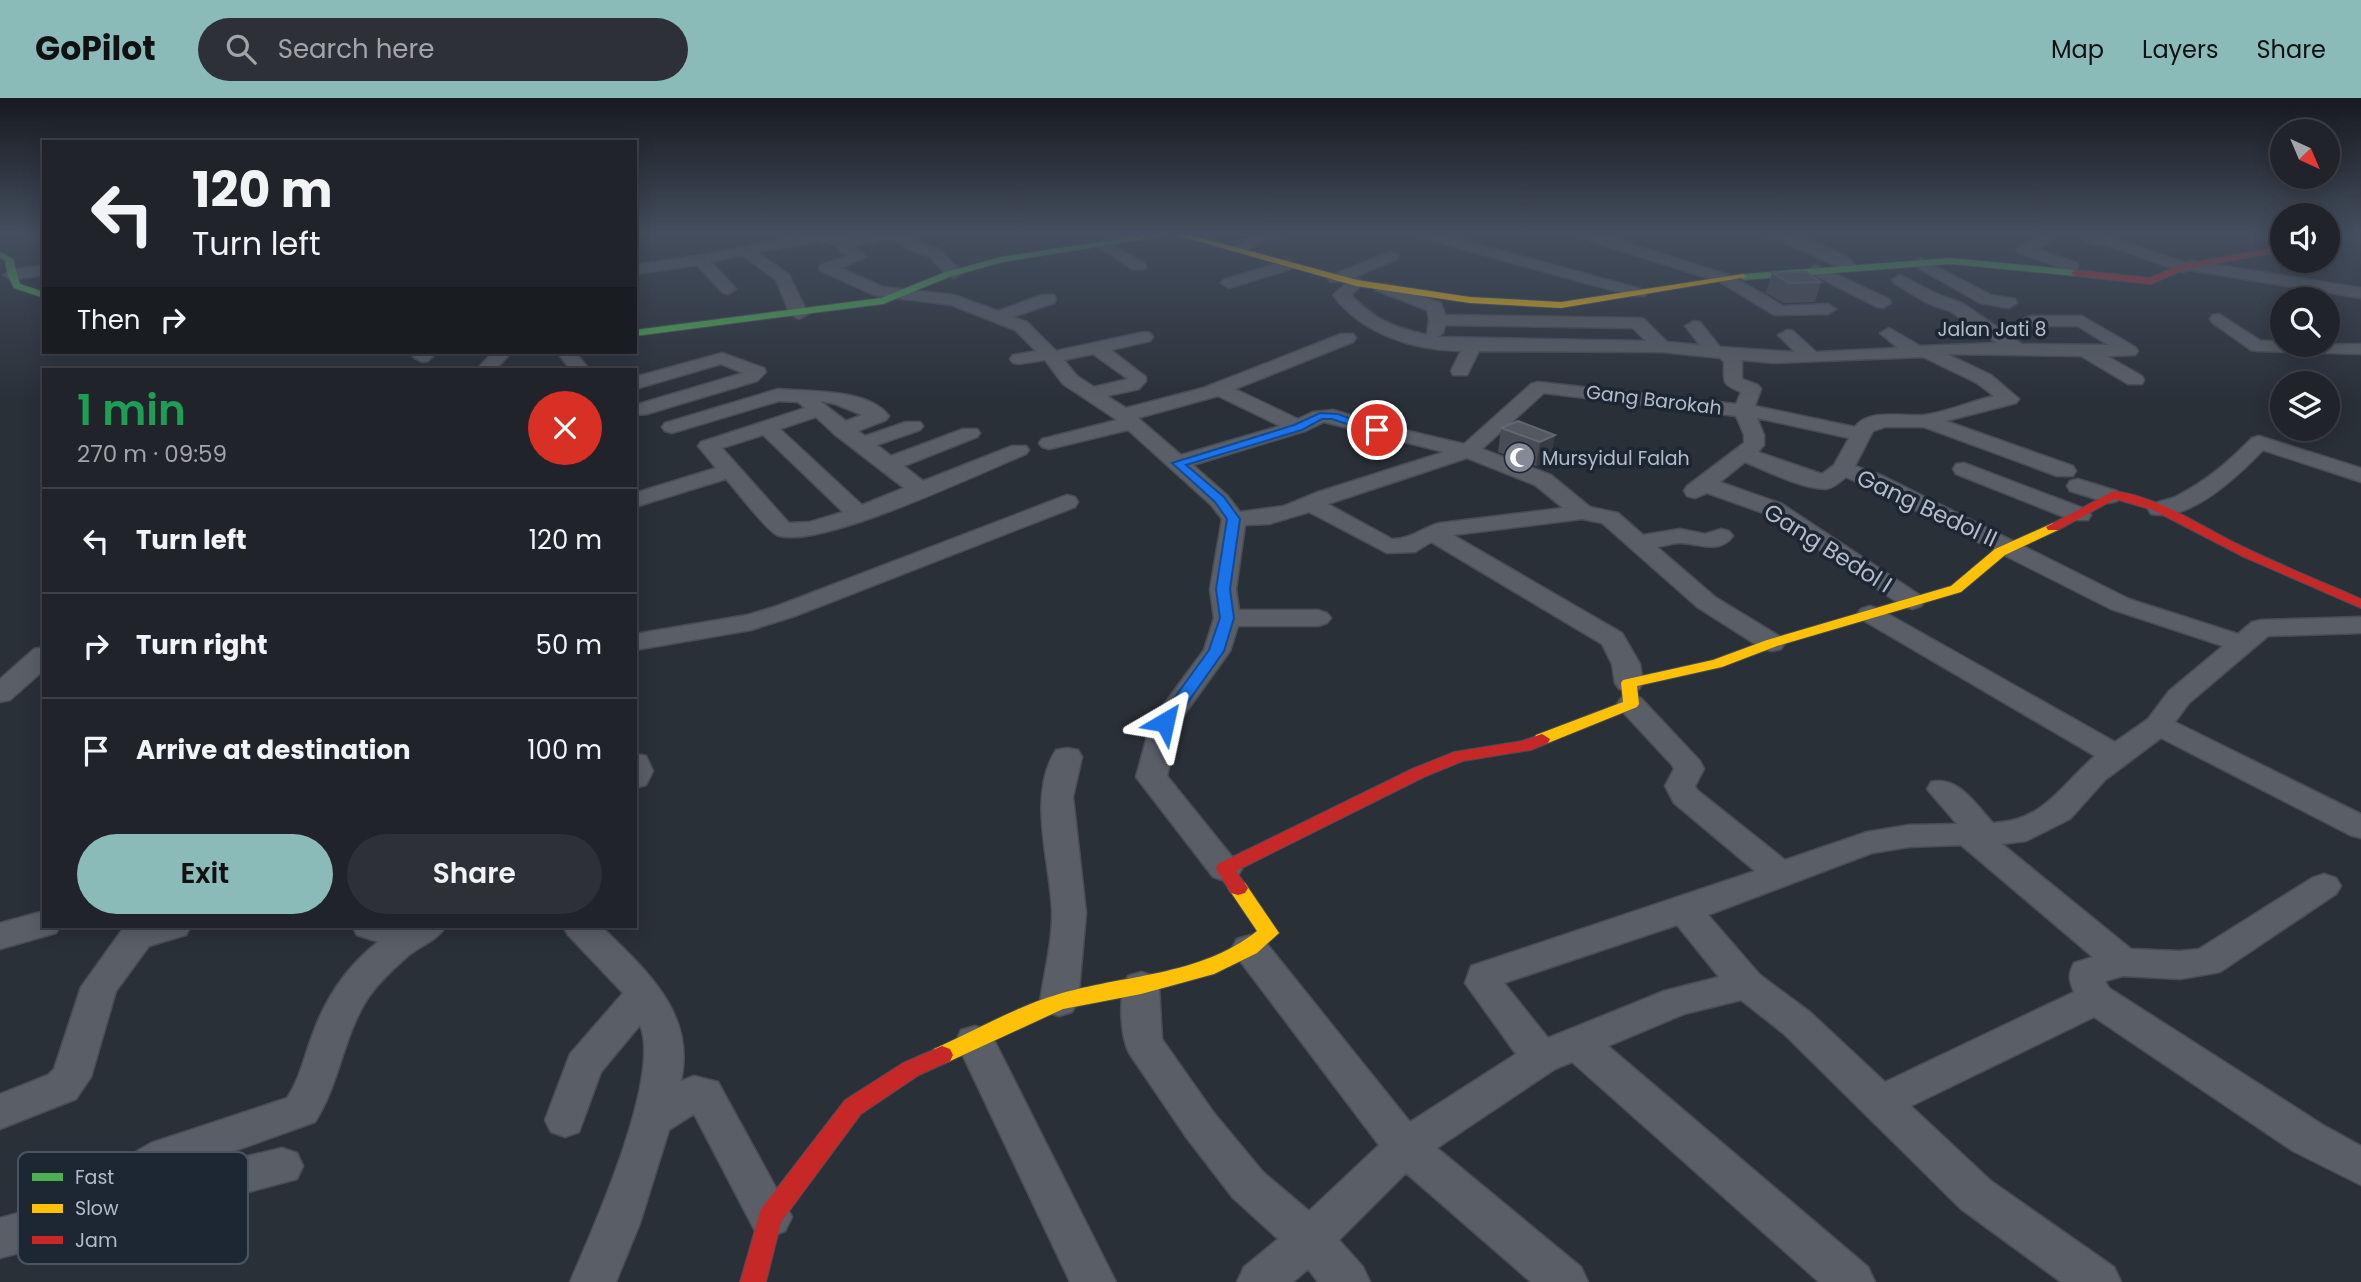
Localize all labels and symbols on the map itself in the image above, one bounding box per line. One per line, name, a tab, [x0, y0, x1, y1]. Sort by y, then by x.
north arrow	[2270, 119, 2340, 189]
street label: Jalan Jati 8	[1937, 316, 2047, 343]
street label: Gang Barokah	[1585, 378, 1723, 422]
pin	[1347, 400, 1407, 460]
mosque icon: Mursyidul Falah	[1502, 441, 1536, 475]
place label: Mursyidul Falah	[1542, 445, 1690, 472]
street label: Gang Bedol II	[1852, 461, 2002, 555]
street label: Gang Bedol I	[1758, 496, 1898, 600]
position arrow	[1128, 685, 1202, 759]
legend	[18, 1152, 248, 1264]
text: Fast	[75, 1164, 114, 1191]
text: Slow	[75, 1195, 119, 1222]
text: Jam	[75, 1227, 117, 1254]

